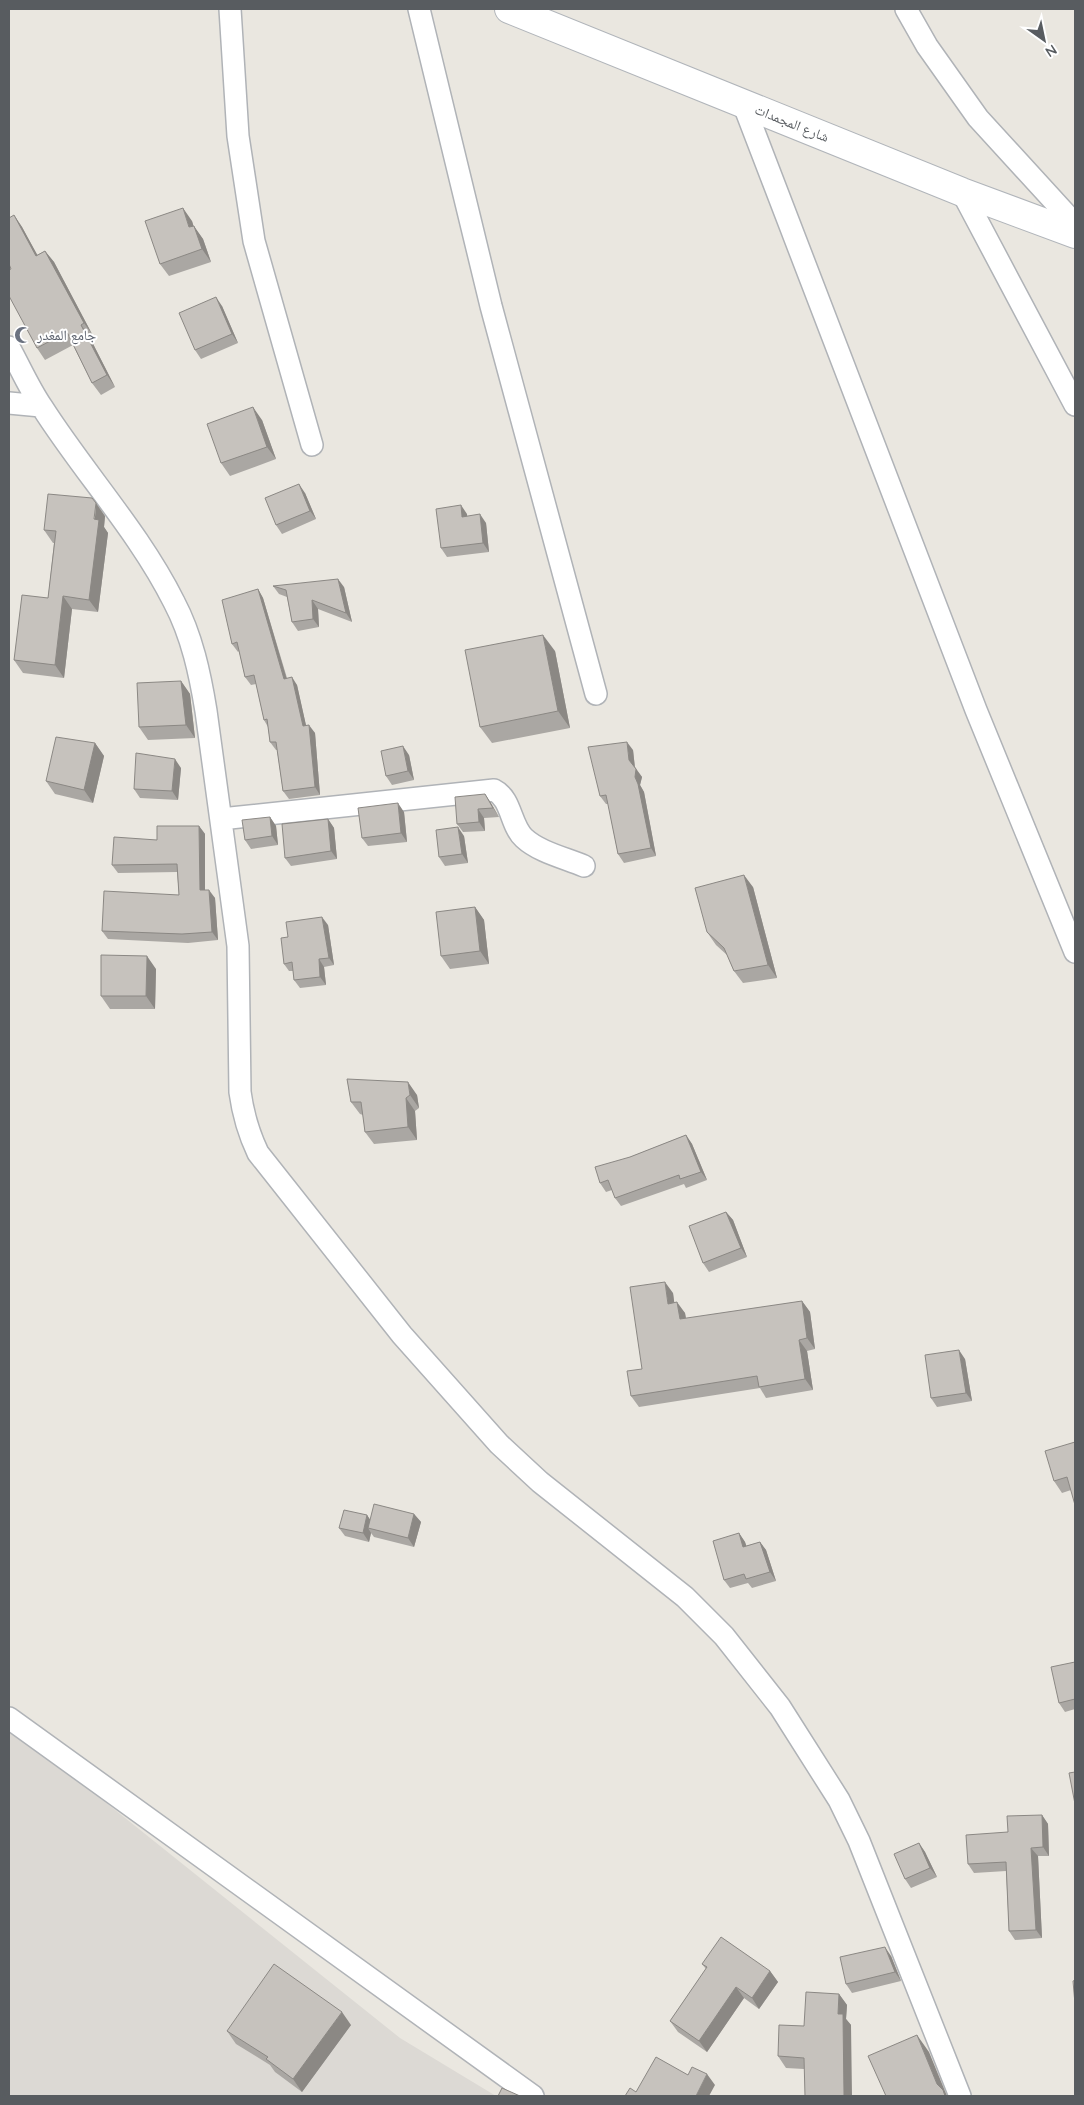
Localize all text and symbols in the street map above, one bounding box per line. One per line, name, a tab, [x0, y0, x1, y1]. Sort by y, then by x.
north arrow	[1019, 15, 1069, 65]
text: N	[1042, 41, 1060, 61]
street label: شارع المجمدات	[752, 100, 832, 147]
mosque icon: جامع المغدر	[13, 325, 33, 345]
place label: جامع المغدر	[36, 326, 96, 345]

